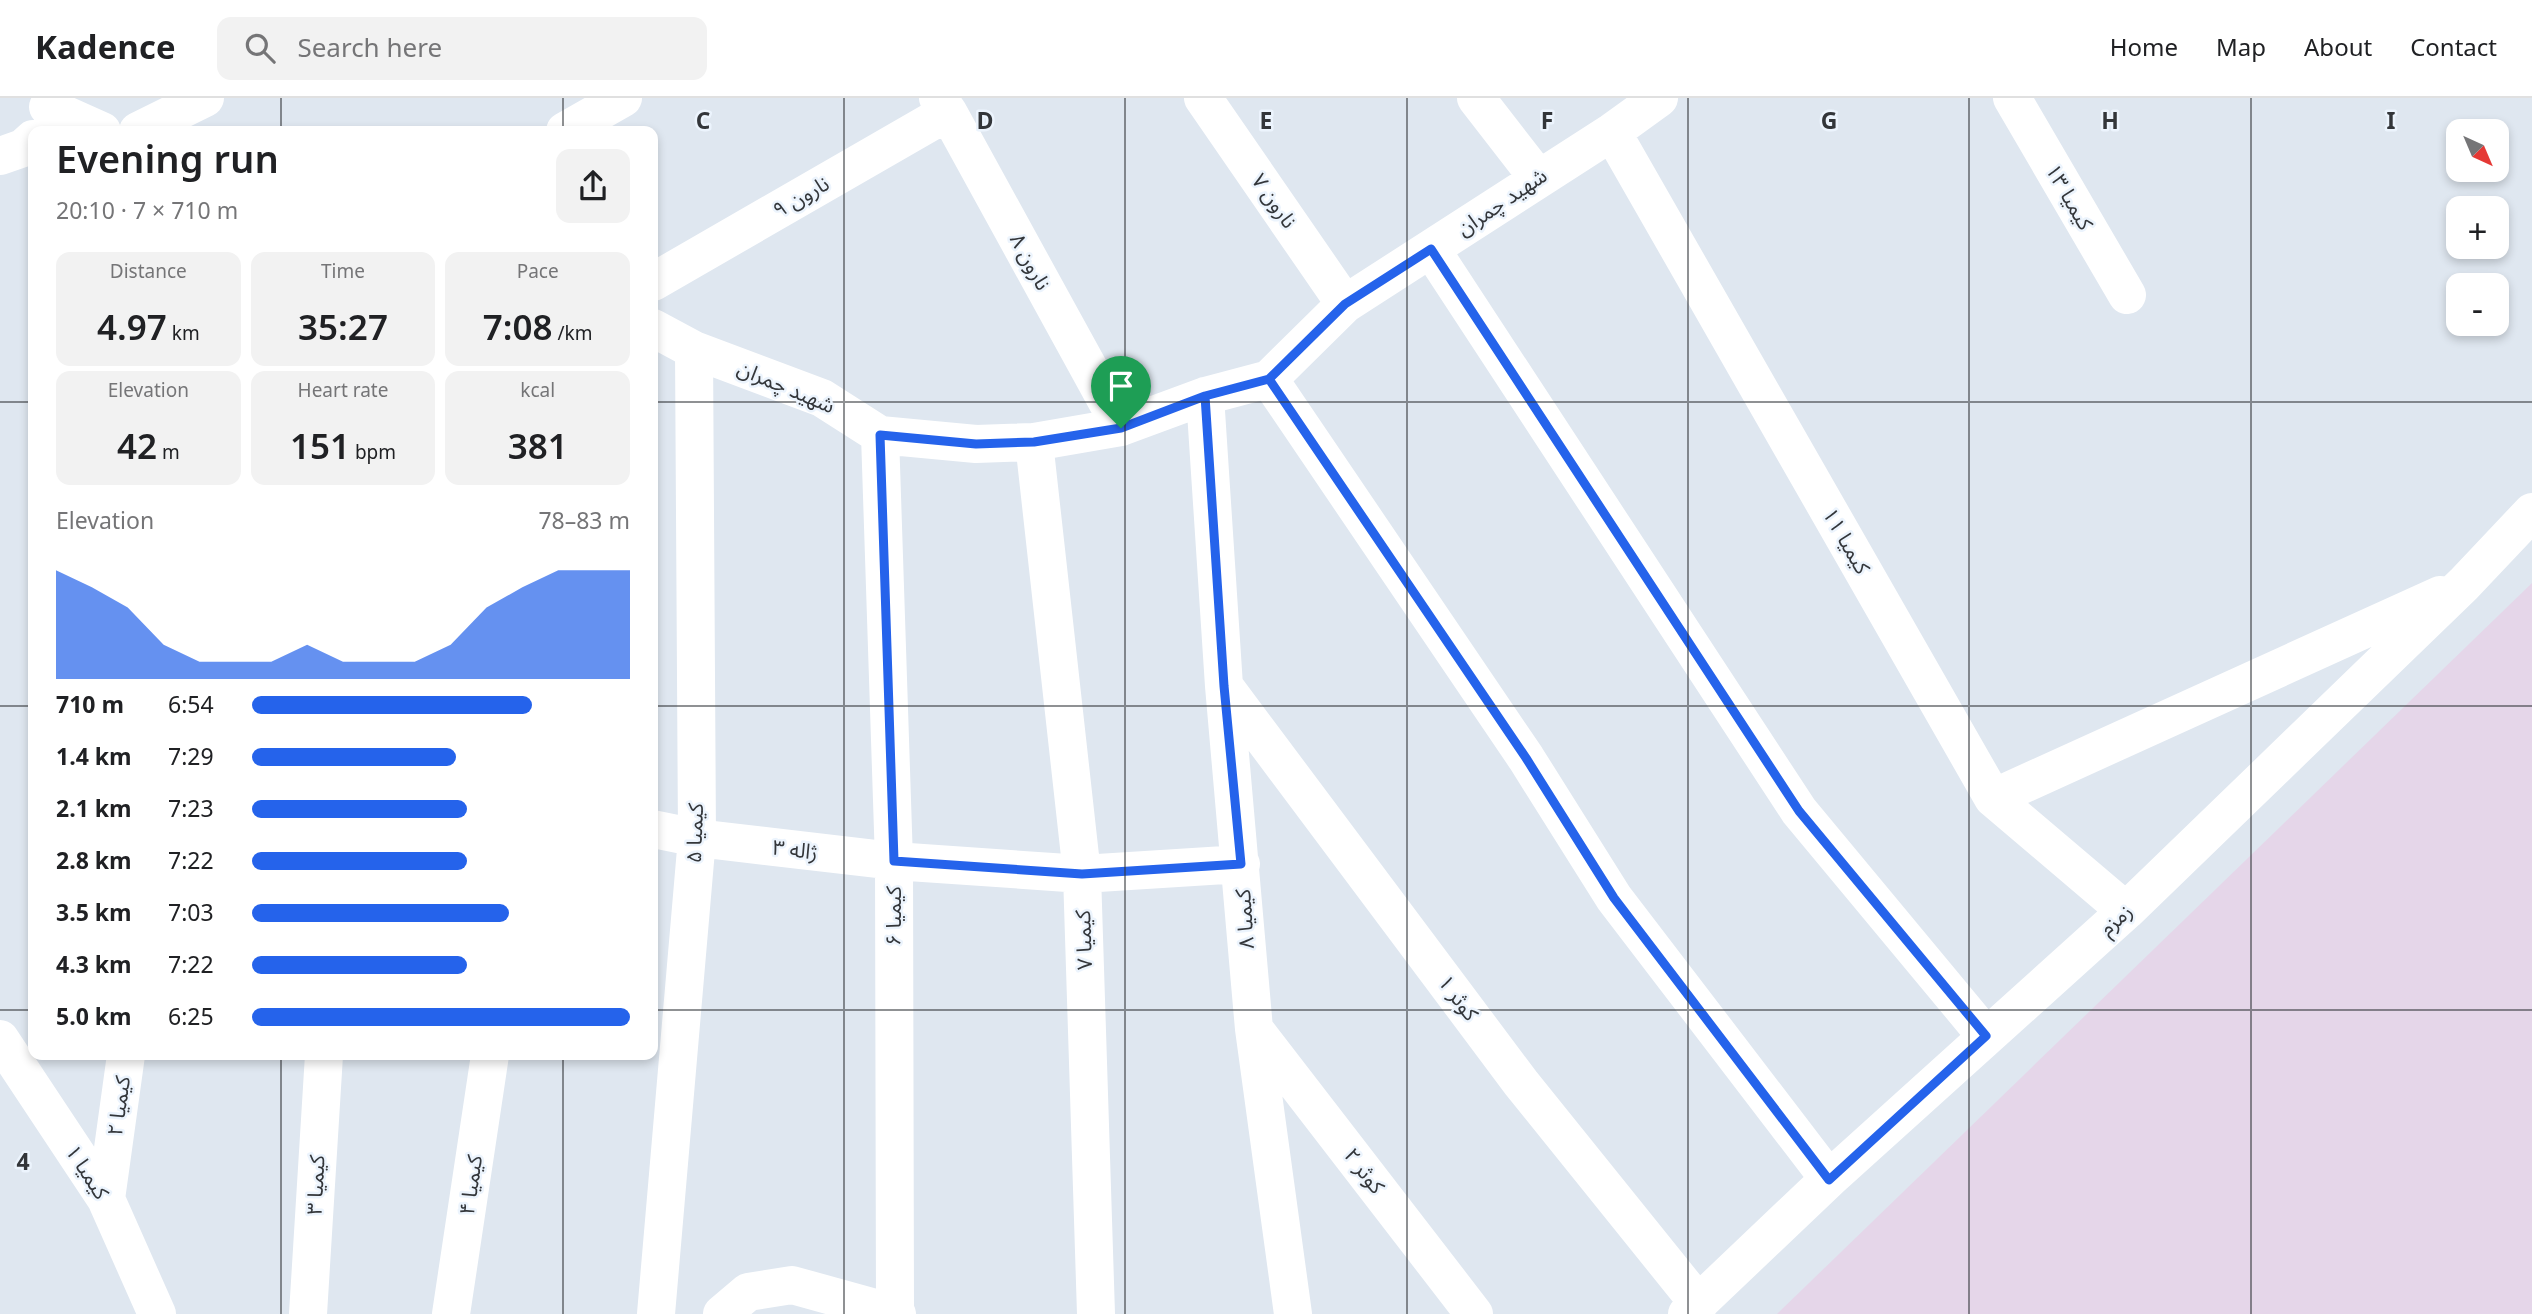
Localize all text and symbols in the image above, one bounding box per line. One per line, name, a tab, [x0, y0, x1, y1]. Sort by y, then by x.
text: Kadence	[35, 14, 175, 83]
search box	[217, 17, 707, 80]
text: Search here	[297, 21, 442, 76]
text: Home	[2110, 23, 2178, 74]
text: Map	[2216, 23, 2266, 74]
text: About	[2304, 23, 2372, 74]
text: Contact	[2410, 23, 2497, 74]
icon: search	[241, 29, 279, 67]
text: C	[696, 97, 710, 146]
text: D	[976, 97, 994, 146]
text: E	[1260, 97, 1272, 146]
text: F	[1541, 97, 1553, 146]
text: G	[1821, 97, 1837, 146]
text: H	[2101, 97, 2119, 146]
text: I	[2387, 97, 2396, 146]
north arrow	[2446, 119, 2510, 182]
map controls	[2446, 119, 2509, 336]
text: Evening run	[56, 121, 279, 201]
button: share	[556, 149, 630, 223]
street label: شهید چمران	[1447, 155, 1557, 249]
street label: کیمیا ۱۳	[2032, 155, 2106, 240]
street label: نارون ۹	[764, 163, 838, 231]
street label: نارون ۷	[1239, 164, 1309, 238]
text: 20:10 · 7 × 710 m	[56, 187, 238, 236]
button: +	[2446, 196, 2509, 259]
street label: نارون ۸	[996, 225, 1064, 299]
text: Distance	[110, 252, 187, 292]
text: Time	[321, 252, 365, 292]
text: Pace	[517, 252, 559, 292]
button: −	[2446, 273, 2509, 336]
text: 4.97	[97, 292, 167, 366]
text: 35:27	[298, 292, 388, 366]
text: 7:08	[483, 292, 553, 366]
text: km	[167, 314, 200, 354]
text: /km	[553, 314, 593, 354]
street label: شهید چمران	[730, 347, 842, 427]
pin	[1091, 356, 1151, 428]
icon: arrive	[1102, 367, 1140, 405]
text: Elevation	[108, 371, 189, 411]
text: Heart rate	[298, 371, 388, 411]
text: kcal	[520, 371, 555, 411]
text: 42	[117, 411, 157, 485]
text: 151	[290, 411, 350, 485]
text: 381	[508, 411, 568, 485]
text: m	[157, 433, 180, 473]
text: bpm	[350, 433, 396, 473]
text: Elevation	[56, 497, 154, 546]
text: 78–83 m	[538, 497, 630, 546]
street label: کیمیا ۱۱	[1809, 499, 1883, 584]
text: 710 m	[56, 681, 124, 730]
text: 6:54	[168, 681, 214, 730]
text: 1.4 km	[56, 733, 132, 782]
text: 7:29	[168, 733, 214, 782]
text: 2.1 km	[56, 785, 132, 834]
text: 7:23	[168, 785, 214, 834]
street label: کیمیا ۵	[672, 802, 718, 864]
street label: ژاله ۳	[770, 825, 820, 875]
text: 2.8 km	[56, 837, 132, 886]
text: 7:22	[168, 837, 214, 886]
street label: کیمیا ۶	[872, 886, 916, 946]
street label: کیمیا ۸	[1221, 887, 1269, 950]
text: 3.5 km	[56, 889, 132, 938]
text: 7:03	[168, 889, 214, 938]
street label: زمزم	[2088, 892, 2144, 948]
street label: کیمیا ۷	[1061, 909, 1107, 971]
text: 4.3 km	[56, 941, 132, 990]
text: 7:22	[168, 941, 214, 990]
street label: کوثر ۱	[1425, 965, 1491, 1032]
text: 5.0 km	[56, 993, 132, 1042]
text: 6:25	[168, 993, 214, 1042]
street label: کیمیا ۲	[93, 1073, 145, 1139]
street label: کیمیا ۱	[52, 1135, 122, 1209]
text: 4	[16, 1138, 30, 1187]
street label: کوثر ۲	[1331, 1138, 1397, 1205]
street label: کیمیا ۴	[445, 1152, 497, 1218]
street label: کیمیا ۳	[292, 1154, 340, 1216]

